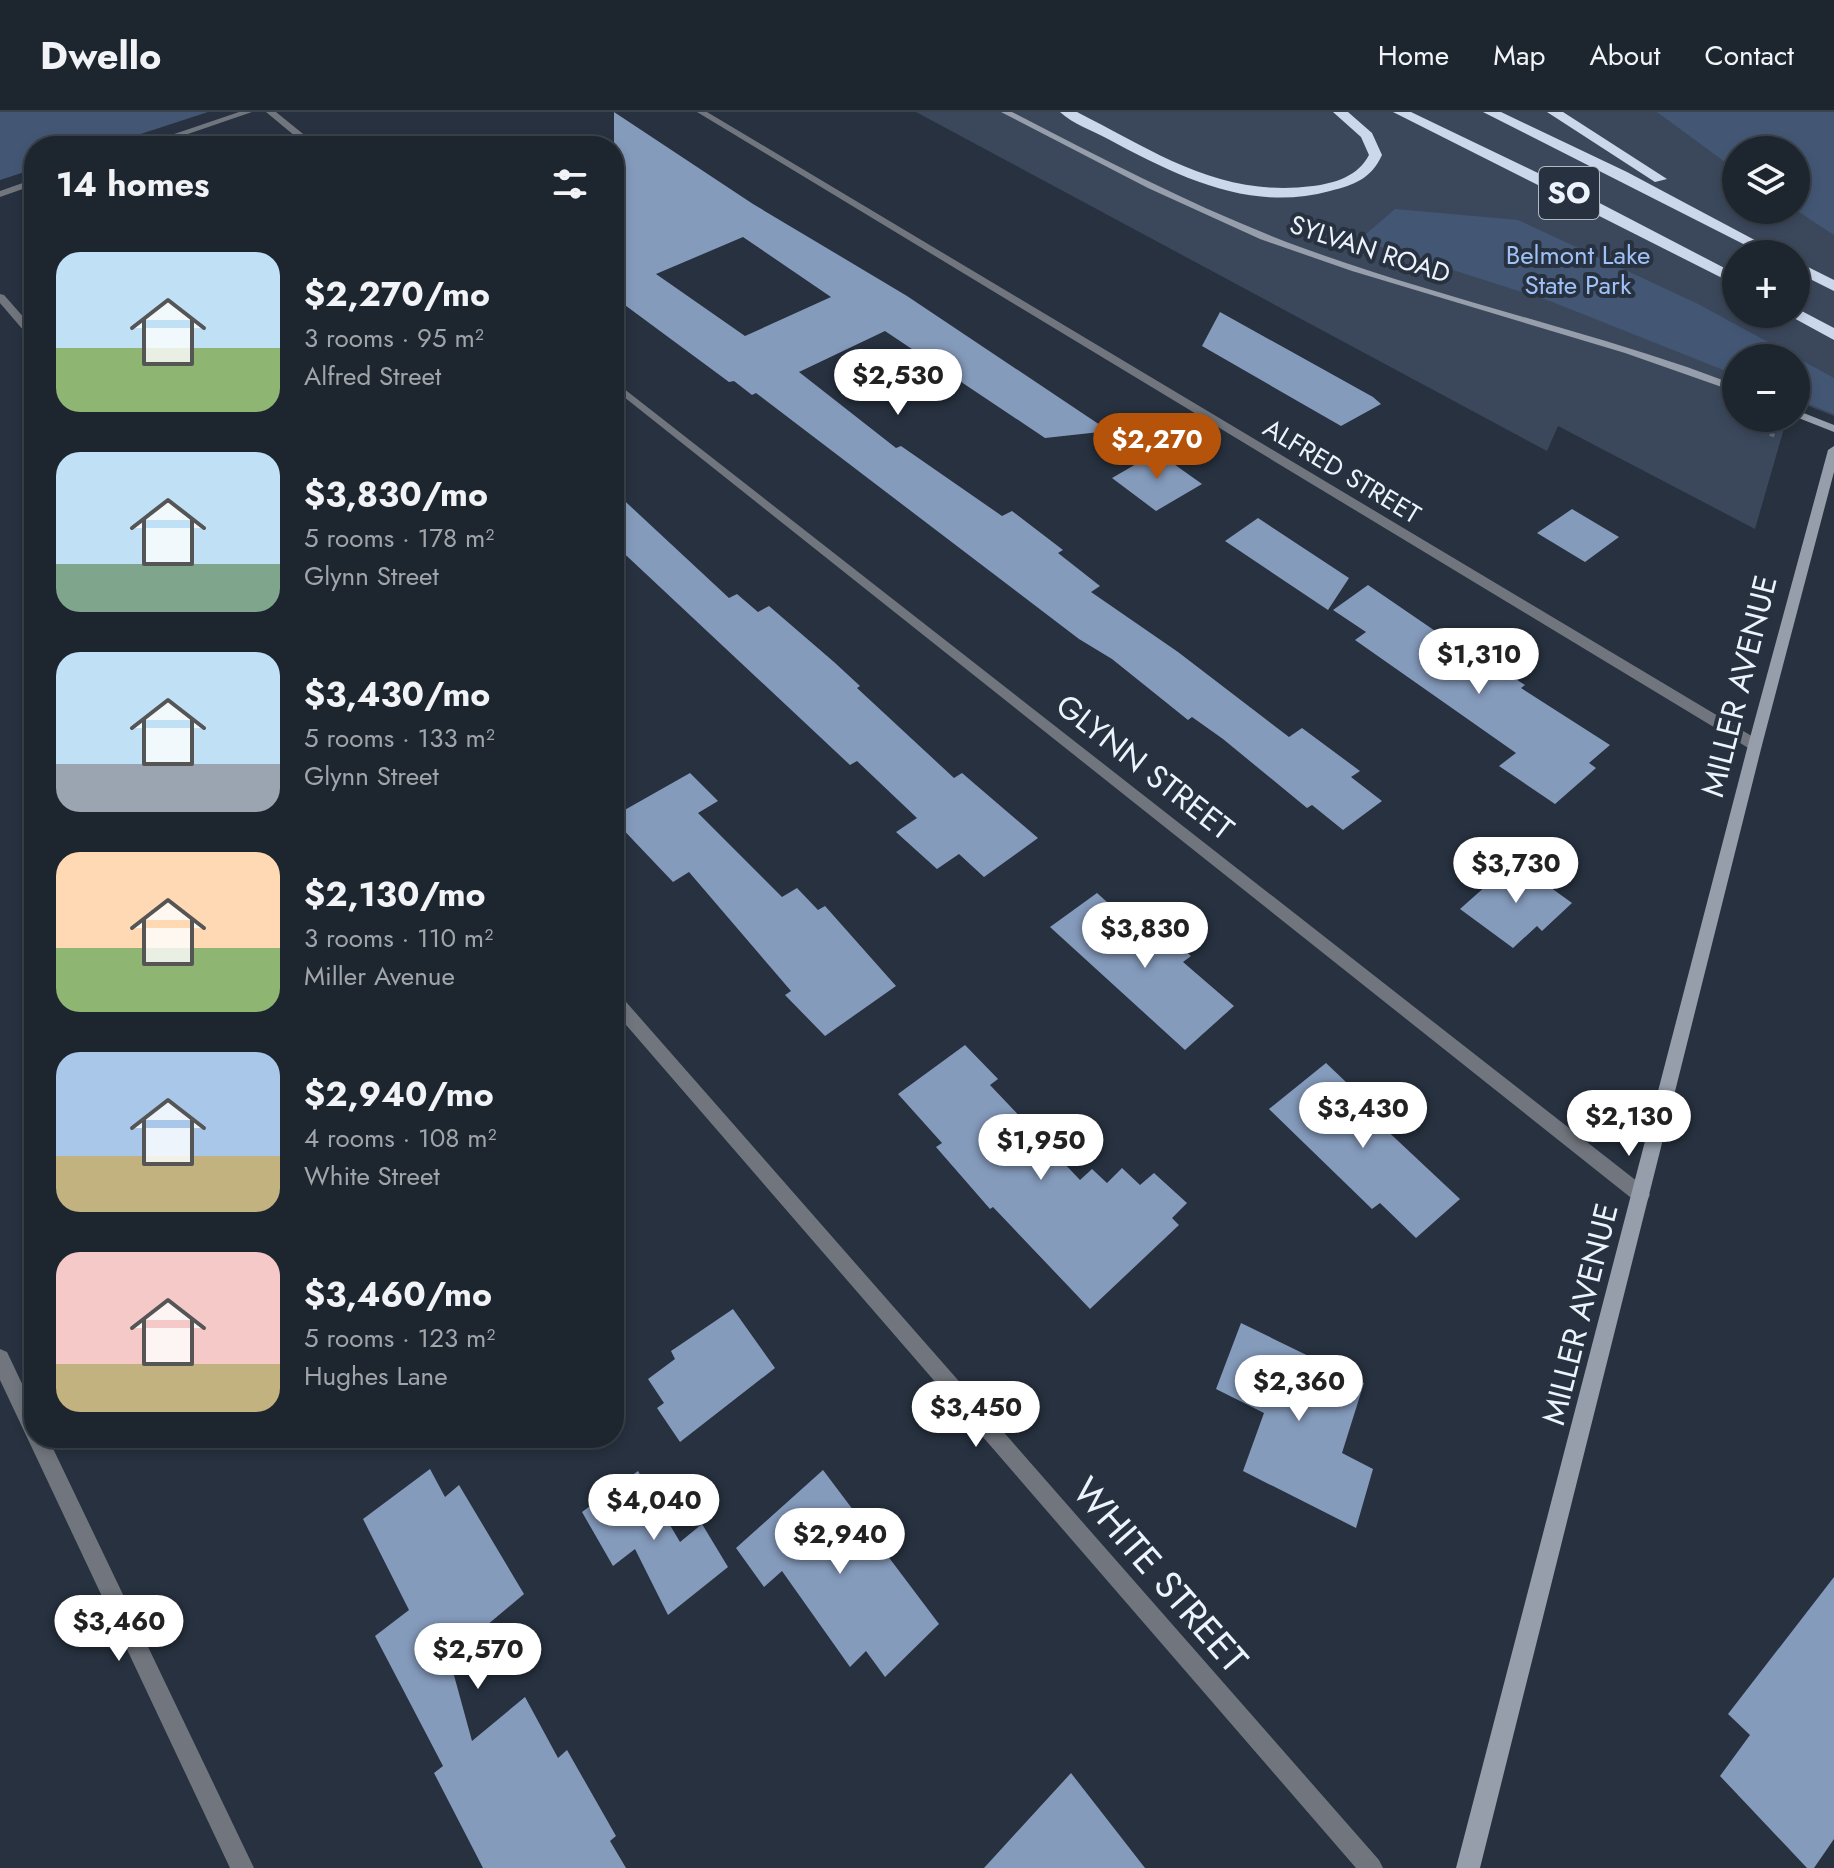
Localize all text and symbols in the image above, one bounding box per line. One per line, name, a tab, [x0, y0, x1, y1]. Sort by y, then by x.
text: Dwello	[40, 28, 162, 83]
text: Home	[1378, 35, 1449, 76]
text: Map	[1493, 35, 1545, 76]
text: About	[1589, 35, 1661, 76]
text: Contact	[1705, 35, 1794, 76]
map controls	[1722, 136, 1810, 432]
button: layers	[1722, 136, 1810, 224]
text: 14 homes	[56, 160, 210, 209]
icon: filters	[548, 162, 592, 206]
road number: SO	[1539, 167, 1599, 219]
street label: SYLVAN ROAD	[1285, 205, 1455, 293]
park label: Belmont Lake State Park	[1506, 236, 1650, 304]
button: +	[1722, 240, 1810, 328]
text: $2,270/mo	[304, 270, 490, 319]
icon: home	[120, 284, 216, 380]
text: 3 rooms · 95 m²	[304, 319, 484, 357]
button: −	[1722, 344, 1810, 432]
pin: $2,530	[833, 349, 963, 417]
text: $2,530	[852, 356, 944, 394]
text: Alfred Street	[304, 357, 441, 395]
street label: ALFRED STREET	[1256, 409, 1428, 533]
pin: $2,270	[1092, 413, 1222, 481]
text: $2,270	[1111, 420, 1203, 458]
text: $3,830/mo	[304, 470, 488, 519]
icon: home	[120, 484, 216, 580]
text: 5 rooms · 178 m²	[304, 519, 494, 557]
text: Glynn Street	[304, 557, 439, 595]
street label: MILLER AVENUE	[1689, 570, 1789, 802]
pin: $1,310	[1414, 628, 1544, 696]
text: $1,310	[1437, 635, 1521, 673]
text: $3,430/mo	[304, 670, 490, 719]
street label: GLYNN STREET	[1046, 683, 1244, 851]
icon: home	[120, 684, 216, 780]
text: 5 rooms · 133 m²	[304, 719, 495, 757]
text: Glynn Street	[304, 757, 439, 795]
pin: $3,730	[1451, 837, 1581, 905]
text: $3,730	[1471, 844, 1561, 882]
text: $2,130/mo	[304, 870, 486, 919]
icon: home	[120, 884, 216, 980]
pin: $3,830	[1080, 902, 1210, 970]
text: $3,830	[1100, 909, 1190, 947]
text: 3 rooms · 110 m²	[304, 919, 493, 957]
text: Miller Avenue	[304, 957, 455, 995]
text: $2,940/mo	[304, 1070, 494, 1119]
pin: $3,430	[1298, 1082, 1428, 1150]
icon: home	[120, 1084, 216, 1180]
text: $3,430	[1317, 1089, 1409, 1127]
pin: $2,130	[1564, 1090, 1694, 1158]
text: $2,130	[1585, 1097, 1673, 1135]
pin: $1,950	[976, 1114, 1106, 1182]
text: 4 rooms · 108 m²	[304, 1119, 497, 1157]
text: $1,950	[996, 1121, 1086, 1159]
text: White Street	[304, 1157, 440, 1195]
street label: MILLER AVENUE	[1530, 1198, 1630, 1430]
text: $3,460/mo	[304, 1270, 492, 1319]
icon: home	[120, 1284, 216, 1380]
text: 5 rooms · 123 m²	[304, 1319, 495, 1357]
pin: $2,360	[1234, 1355, 1364, 1423]
text: Hughes Lane	[304, 1357, 448, 1395]
text: $2,360	[1253, 1362, 1345, 1400]
pin: $3,450	[911, 1381, 1041, 1449]
text: $3,450	[930, 1388, 1022, 1426]
street label: WHITE STREET	[1060, 1465, 1261, 1685]
pin: $4,040	[589, 1474, 719, 1542]
text: $4,040	[606, 1481, 702, 1519]
pin: $2,940	[775, 1508, 905, 1576]
text: $2,940	[793, 1515, 887, 1553]
pin: $3,460	[54, 1595, 184, 1663]
text: $3,460	[72, 1602, 166, 1640]
pin: $2,570	[413, 1623, 543, 1691]
text: $2,570	[432, 1630, 524, 1668]

